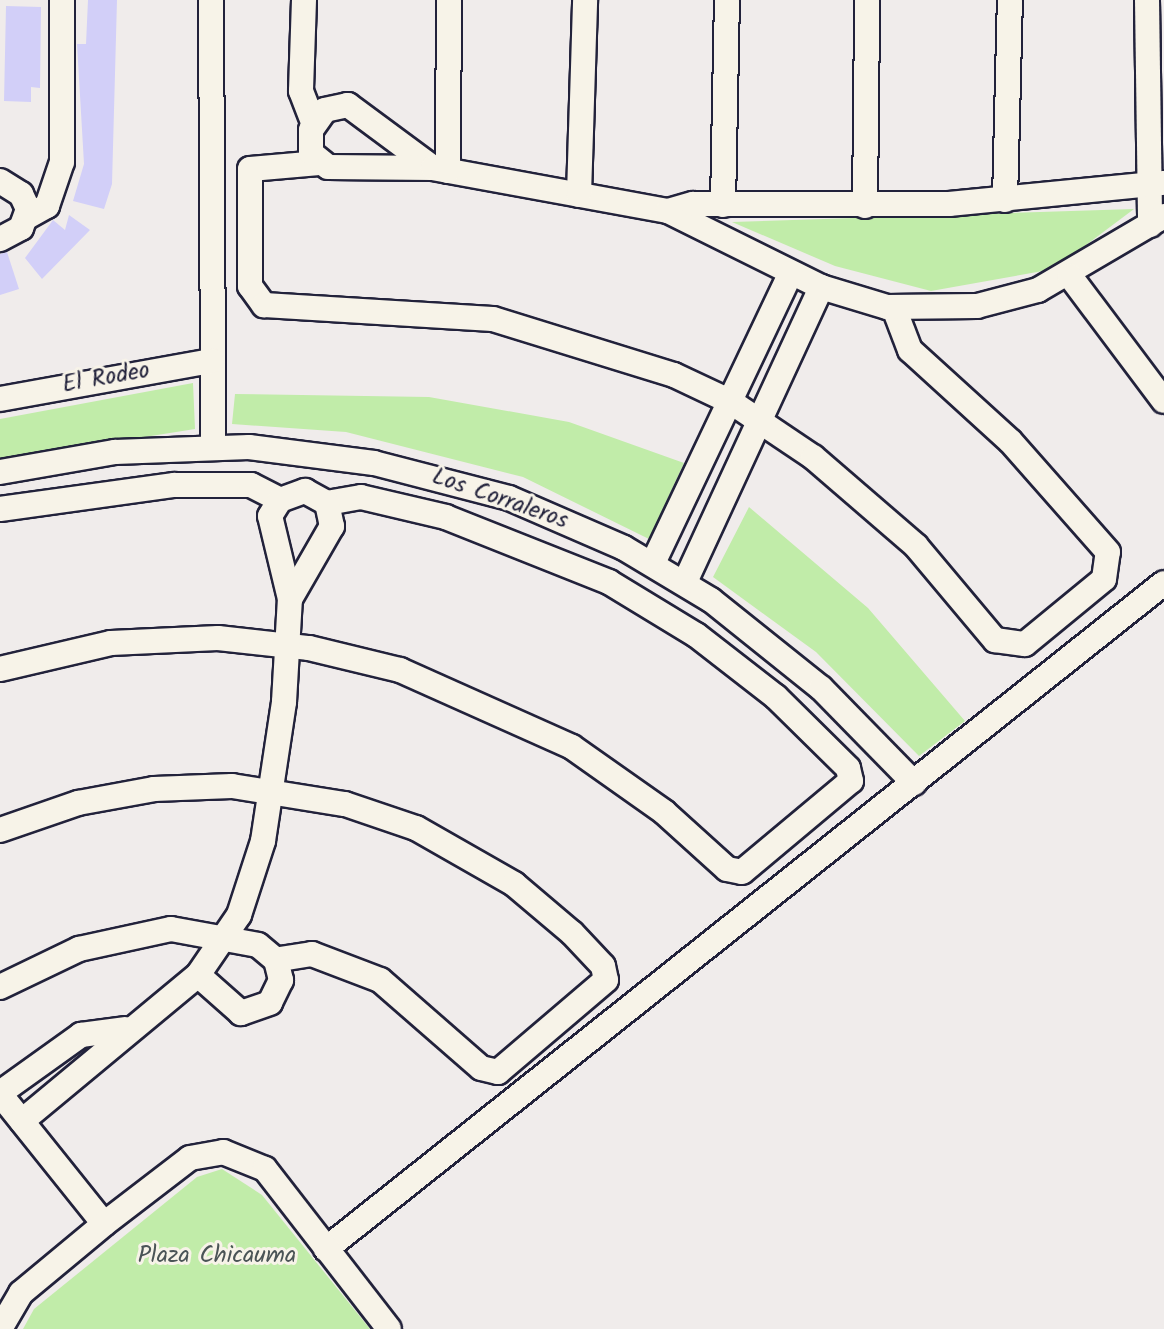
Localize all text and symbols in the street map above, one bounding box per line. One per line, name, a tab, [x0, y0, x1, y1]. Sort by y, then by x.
street label: El Rodeo	[60, 356, 152, 400]
street label: Los Corraleros	[428, 462, 572, 536]
park label: Plaza Chicauma	[138, 1242, 296, 1270]

